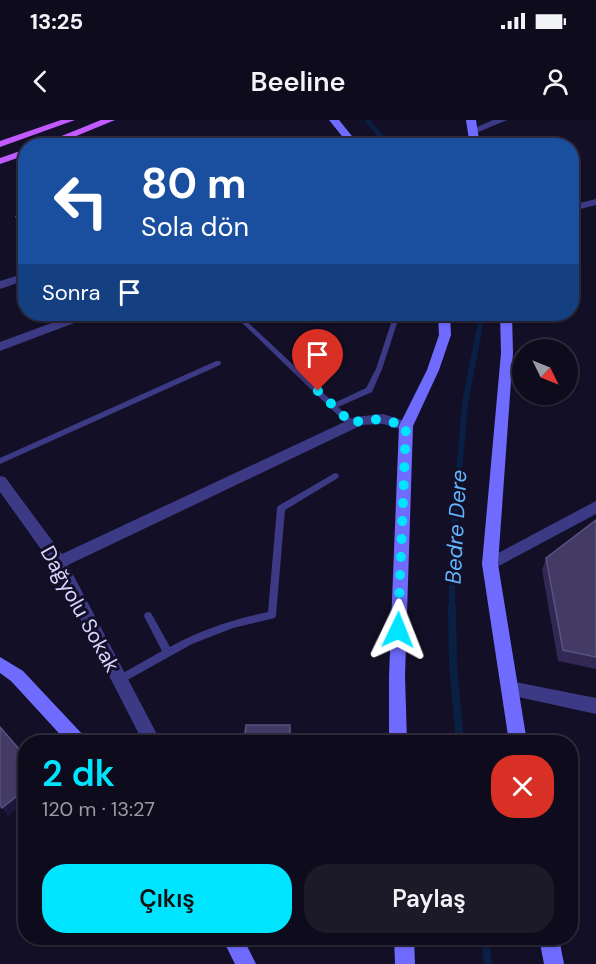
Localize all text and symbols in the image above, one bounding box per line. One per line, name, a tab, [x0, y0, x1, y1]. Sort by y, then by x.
text: 13:25	[30, 7, 83, 36]
text: Beeline	[251, 64, 345, 99]
icon: back	[24, 65, 57, 98]
icon: person	[539, 65, 572, 98]
text: 80 m	[141, 156, 247, 211]
icon: left	[42, 162, 120, 240]
text: Sola dön	[141, 209, 249, 244]
icon: arrive	[113, 276, 146, 309]
text: Sonra	[42, 278, 101, 307]
pin	[292, 329, 343, 391]
icon: arrive	[301, 338, 334, 371]
north arrow	[512, 339, 578, 405]
map controls	[512, 339, 578, 405]
water label: Bedre Dere	[439, 469, 473, 585]
street label: Dağyolu Sokak	[34, 541, 126, 677]
position arrow	[366, 598, 430, 662]
text: 2 dk	[42, 750, 115, 797]
button: close	[491, 755, 554, 818]
text: 120 m · 13:27	[42, 796, 155, 822]
button: Çıkış	[42, 864, 292, 933]
button: Paylaş	[304, 864, 554, 933]

